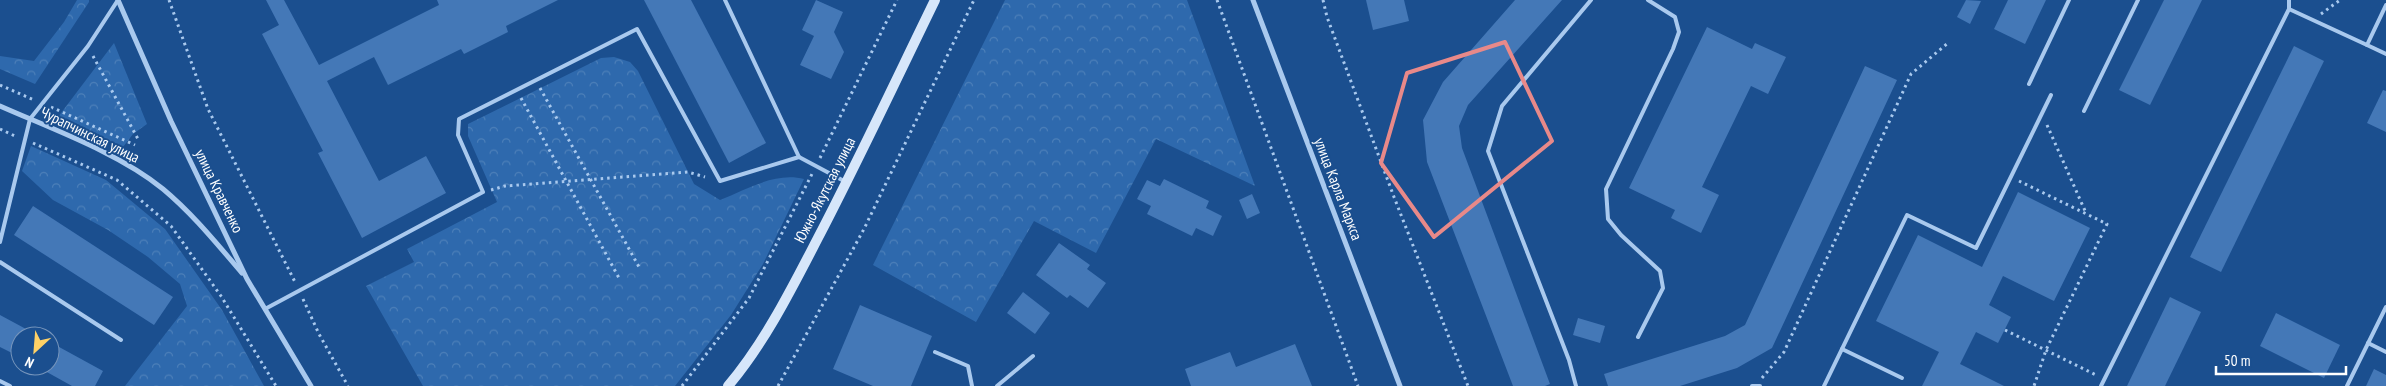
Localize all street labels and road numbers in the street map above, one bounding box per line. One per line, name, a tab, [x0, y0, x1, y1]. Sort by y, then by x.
street label: Чурапчинская улица	[38, 102, 143, 167]
street label: Южно-Якутская улица	[790, 134, 859, 246]
street label: улица Карла Маркса	[1310, 135, 1367, 243]
street label: улица Кравченко	[191, 146, 248, 236]

